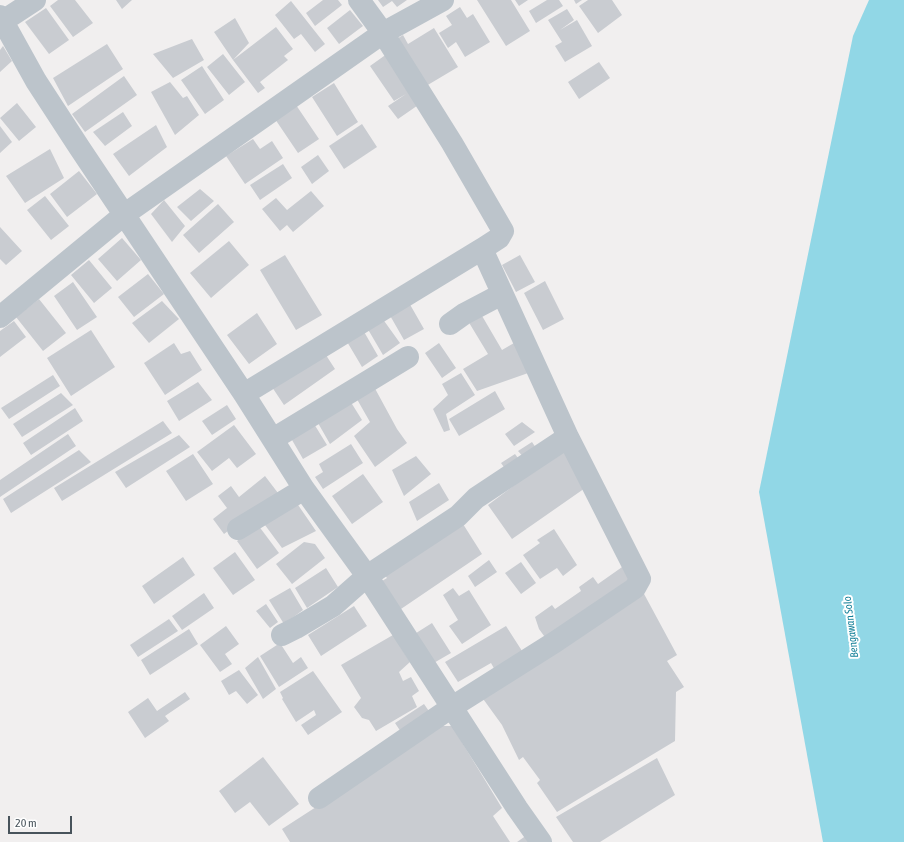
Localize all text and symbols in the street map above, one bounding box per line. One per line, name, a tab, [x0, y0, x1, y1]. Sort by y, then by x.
water label: Bengawan Solo	[841, 596, 861, 658]
scale bar	[10, 808, 74, 834]
text: 20 m	[15, 816, 37, 830]

